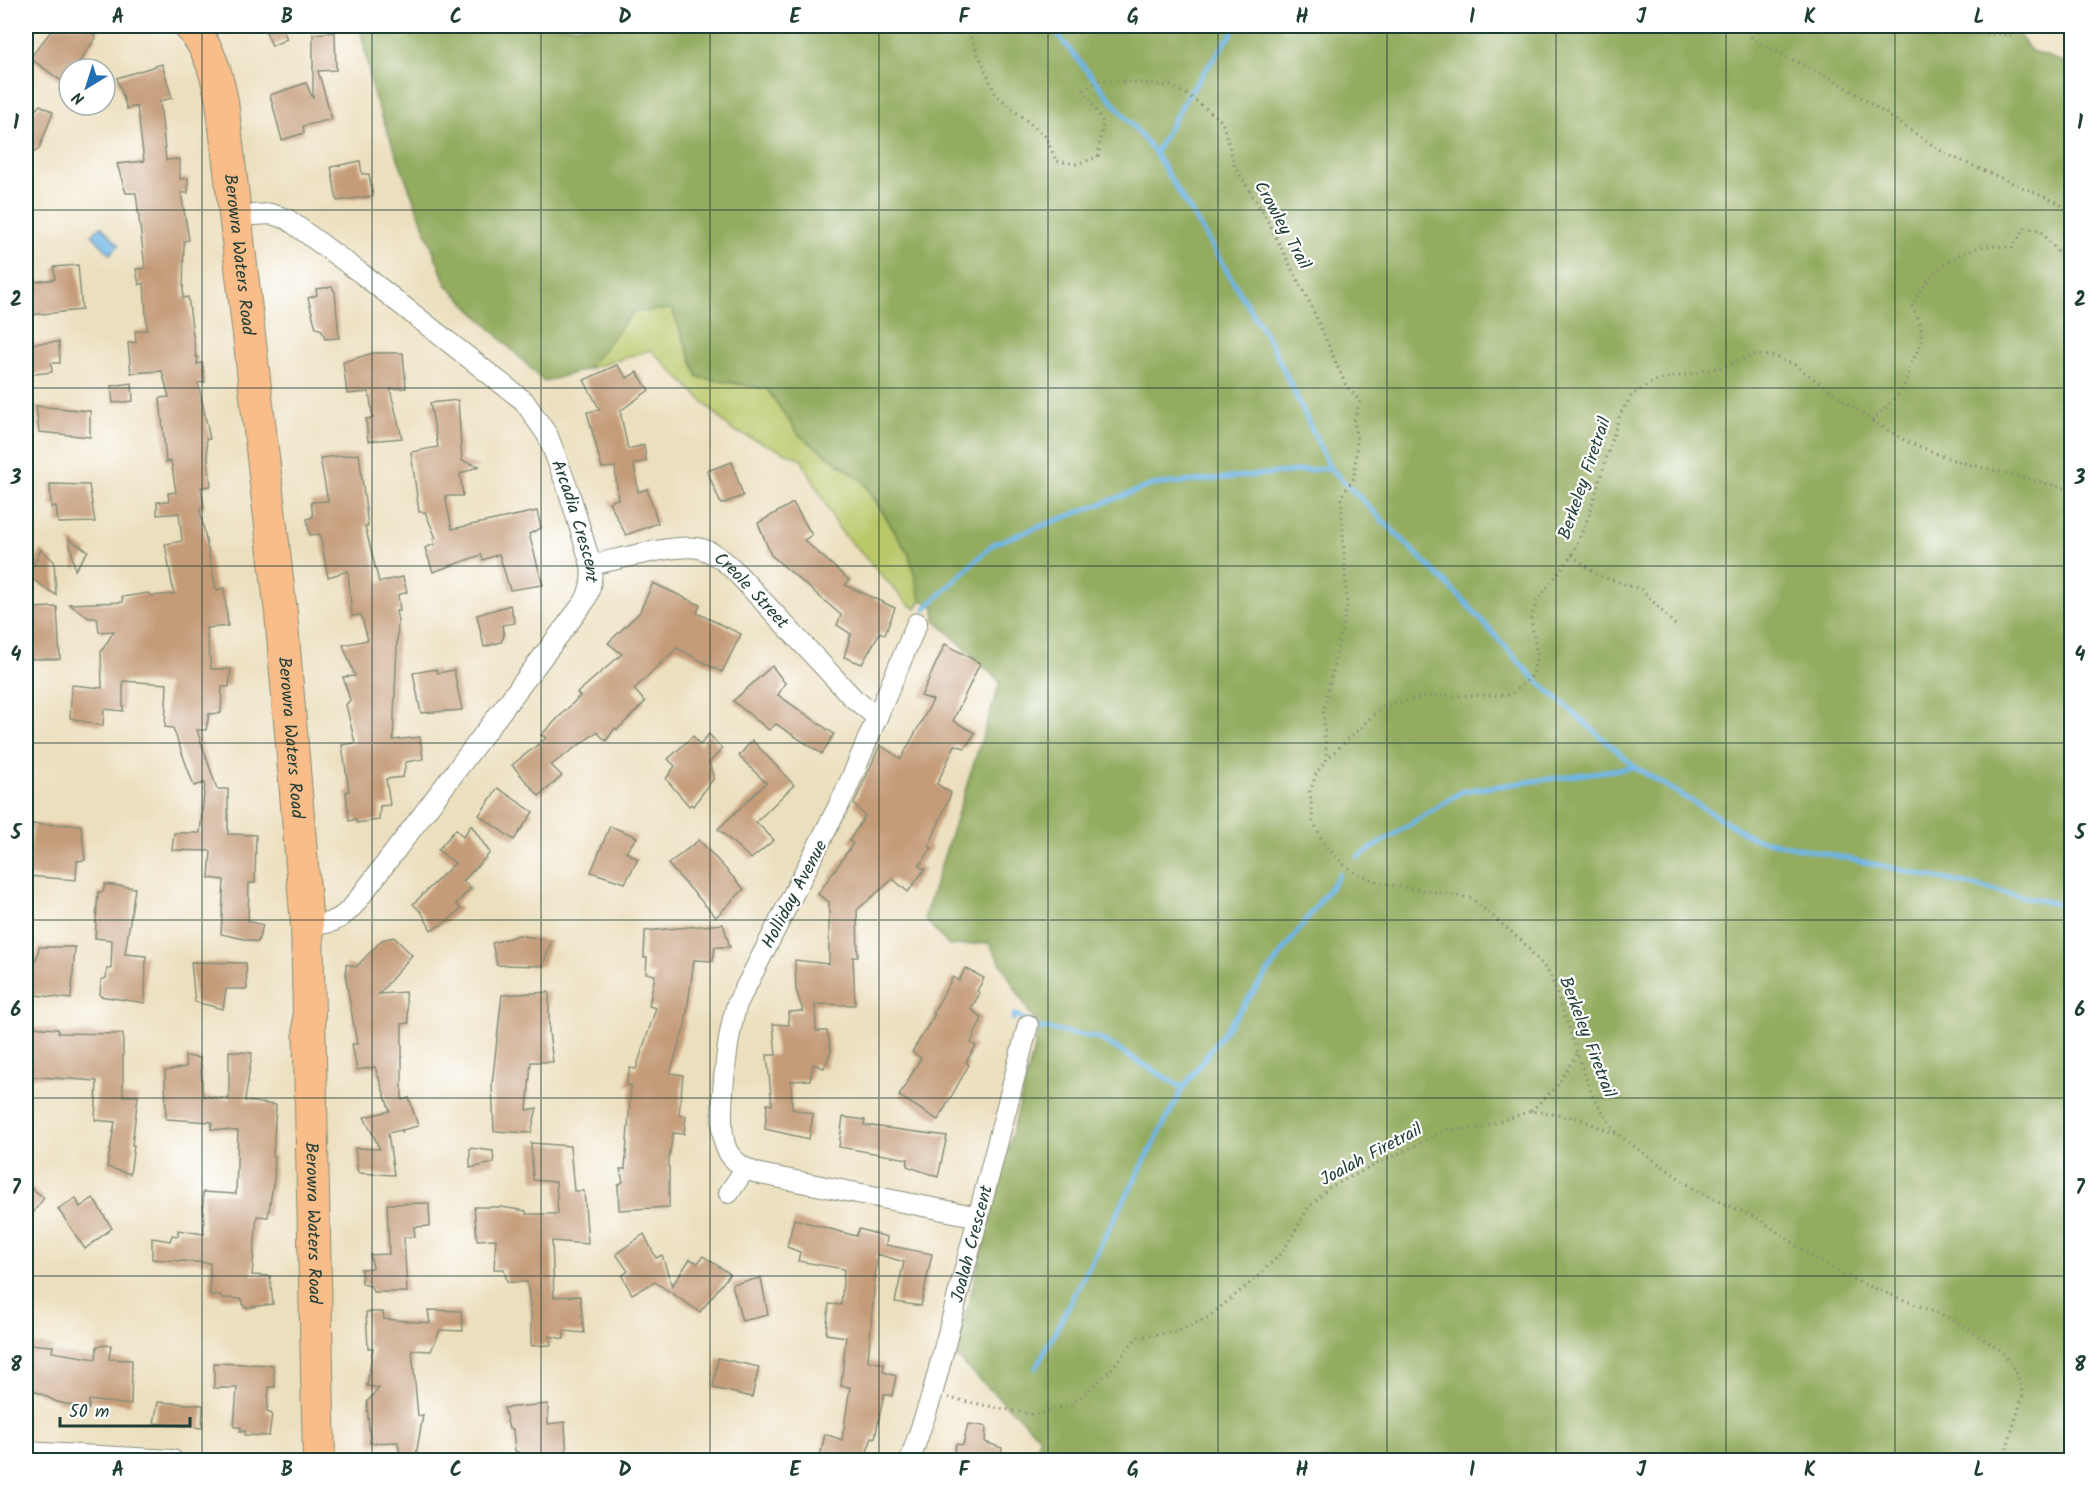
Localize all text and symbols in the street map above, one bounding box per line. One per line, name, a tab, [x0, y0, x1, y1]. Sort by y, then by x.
text: A	[112, 2, 124, 34]
text: B	[281, 2, 293, 34]
text: C	[450, 2, 462, 34]
text: D	[618, 2, 632, 34]
text: E	[789, 2, 801, 34]
text: F	[959, 2, 971, 34]
text: G	[1127, 2, 1139, 34]
text: H	[1295, 2, 1309, 34]
text: I	[1469, 2, 1475, 34]
text: J	[1636, 2, 1647, 34]
text: K	[1804, 2, 1816, 34]
text: L	[1974, 2, 1984, 34]
north arrow	[57, 57, 117, 117]
text: N	[67, 85, 90, 111]
text: 1	[13, 108, 19, 140]
text: 1	[2077, 108, 2083, 140]
street label: Berowra Waters Road	[215, 172, 262, 338]
street label: Crowley Trail	[1245, 176, 1318, 276]
text: 2	[10, 285, 22, 317]
text: 2	[2074, 285, 2086, 317]
street label: Berkeley Firetrail	[1551, 413, 1620, 544]
street label: Arcadia Crescent	[542, 456, 605, 585]
text: 3	[10, 463, 22, 495]
text: 3	[2074, 463, 2086, 495]
street label: Creole Street	[707, 545, 796, 637]
text: 4	[11, 640, 22, 672]
text: 4	[2075, 640, 2086, 672]
street label: Berowra Waters Road	[269, 656, 311, 821]
text: 5	[10, 818, 23, 850]
text: 5	[2074, 818, 2087, 850]
street label: Holliday Avenue	[754, 835, 836, 954]
street label: Berkeley Firetrail	[1550, 973, 1623, 1103]
text: 6	[11, 995, 22, 1027]
text: 6	[2075, 995, 2086, 1027]
street label: Joalah Firetrail	[1315, 1116, 1429, 1195]
street label: Berowra Waters Road	[296, 1142, 329, 1305]
text: 7	[11, 1173, 21, 1205]
text: 7	[2075, 1173, 2085, 1205]
street label: Joalah Crescent	[944, 1181, 1002, 1306]
text: 8	[10, 1350, 22, 1382]
text: 8	[2074, 1350, 2086, 1382]
scale bar	[60, 1390, 190, 1428]
text: 50 m	[69, 1398, 109, 1427]
text: A	[112, 1455, 124, 1486]
text: B	[281, 1455, 293, 1486]
text: C	[450, 1455, 462, 1486]
text: D	[618, 1455, 632, 1486]
text: E	[789, 1455, 801, 1486]
text: F	[959, 1455, 971, 1486]
text: G	[1127, 1455, 1139, 1486]
text: H	[1295, 1455, 1309, 1486]
text: I	[1469, 1455, 1475, 1486]
text: J	[1636, 1455, 1647, 1486]
text: K	[1804, 1455, 1816, 1486]
text: L	[1974, 1455, 1984, 1486]

